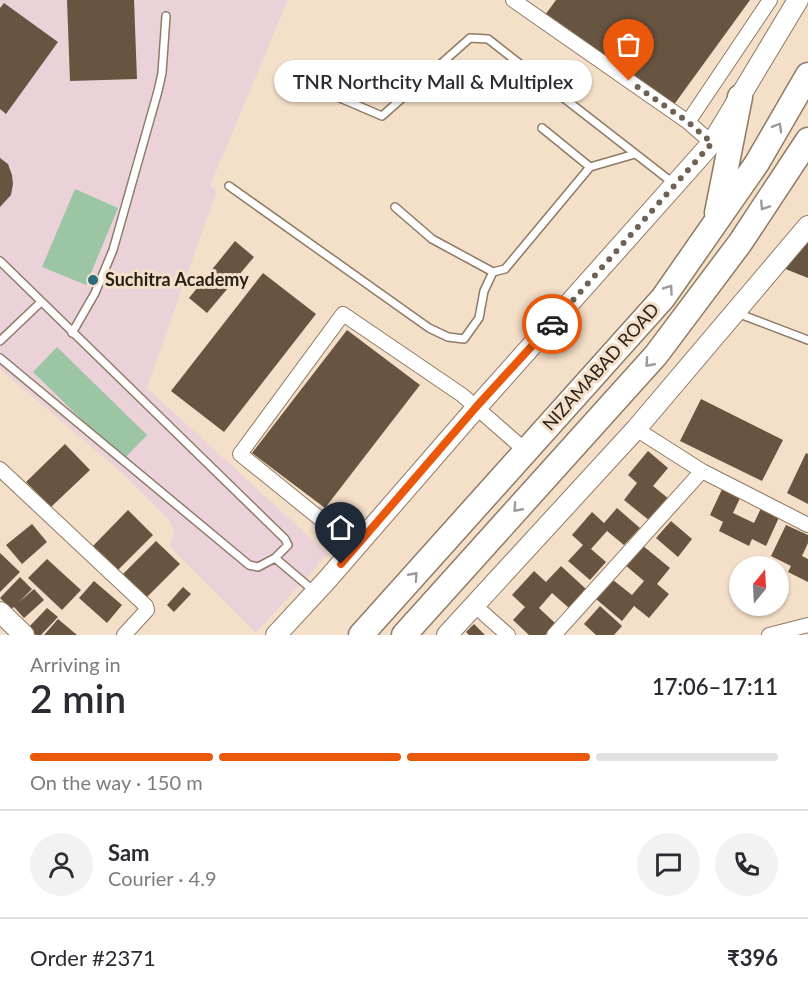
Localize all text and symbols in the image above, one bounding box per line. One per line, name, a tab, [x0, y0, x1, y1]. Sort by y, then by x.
pin	[603, 19, 654, 81]
icon: bag	[612, 28, 645, 61]
callout: TNR Northcity Mall & Multiplex	[275, 60, 593, 102]
text: TNR Northcity Mall & Multiplex	[293, 69, 573, 93]
one-way arrow	[770, 123, 782, 133]
one-way arrow	[761, 200, 772, 211]
place label: Suchitra Academy	[105, 268, 249, 290]
marker: Suchitra Academy	[86, 273, 100, 287]
one-way arrow	[662, 284, 673, 295]
courier	[522, 294, 582, 354]
street label: NIZAMABAD ROAD	[537, 298, 663, 435]
icon: car	[536, 308, 569, 341]
one-way arrow	[645, 356, 656, 367]
one-way arrow	[514, 500, 525, 511]
pin	[315, 502, 366, 564]
icon: home	[324, 511, 357, 544]
north arrow	[729, 556, 789, 616]
map controls	[729, 556, 789, 616]
one-way arrow	[407, 572, 418, 583]
text: Arriving in	[30, 652, 121, 676]
text: 17:06–17:11	[652, 673, 778, 700]
text: 2 min	[30, 675, 126, 721]
text: On the way · 150 m	[30, 770, 203, 794]
button: person	[30, 833, 93, 896]
button: chat	[637, 833, 700, 896]
button: phone	[715, 833, 778, 896]
text: Sam	[108, 839, 150, 866]
text: Courier · 4.9	[108, 866, 217, 890]
text: Order #2371	[30, 944, 156, 971]
text: ₹396	[727, 944, 778, 971]

